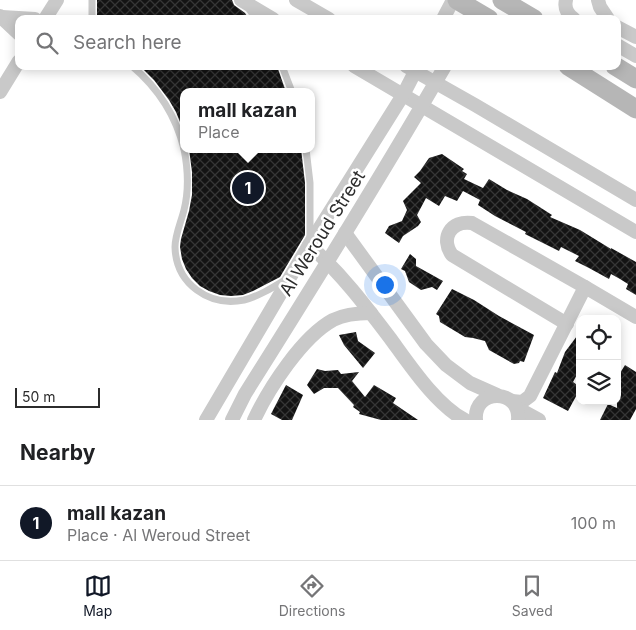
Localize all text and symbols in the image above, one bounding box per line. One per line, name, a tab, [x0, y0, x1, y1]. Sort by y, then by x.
search box	[15, 15, 621, 70]
icon: search	[33, 29, 61, 57]
text: Search here	[73, 31, 182, 54]
popup	[180, 88, 315, 153]
text: mall kazan	[198, 99, 297, 122]
text: Place	[198, 122, 240, 142]
street label: Al Weroud Street	[275, 166, 369, 300]
pin: 1	[232, 169, 264, 207]
your location	[372, 272, 398, 298]
map controls	[576, 315, 621, 405]
button: locate	[576, 315, 621, 360]
button: layers	[576, 360, 621, 405]
scale bar	[15, 385, 100, 408]
text: 50 m	[22, 388, 56, 405]
text: Nearby	[20, 440, 95, 465]
text: mall kazan	[67, 502, 166, 525]
text: 1	[33, 513, 39, 533]
text: 100 m	[571, 513, 616, 533]
text: Place · Al Weroud Street	[67, 525, 250, 545]
tab: Map	[83, 572, 112, 619]
tab: Directions	[279, 572, 345, 619]
tab: Saved	[512, 572, 553, 619]

